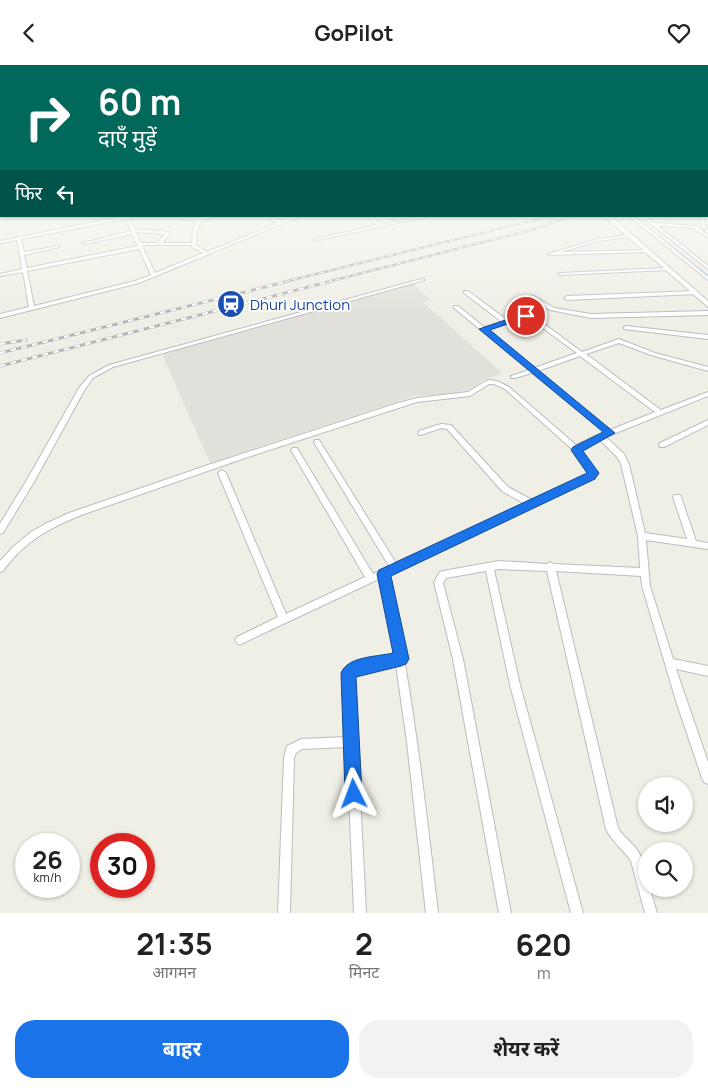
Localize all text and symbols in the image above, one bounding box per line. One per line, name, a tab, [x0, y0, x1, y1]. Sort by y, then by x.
text: GoPilot	[314, 18, 394, 48]
icon: back	[15, 19, 43, 47]
icon: heart	[665, 19, 693, 47]
text: 60 m	[98, 78, 181, 126]
icon: right	[15, 85, 80, 150]
text: दाएँ मुड़ें	[98, 123, 157, 153]
text: फिर	[15, 180, 42, 206]
icon: left	[52, 180, 80, 208]
station icon: Dhuri Junction	[216, 289, 246, 319]
place label: Dhuri Junction	[250, 294, 350, 315]
pin	[505, 295, 547, 337]
icon: arrive	[512, 302, 540, 330]
position arrow	[327, 767, 379, 819]
map controls	[638, 777, 693, 897]
button: sound	[638, 777, 693, 832]
speed limit sign: 30	[90, 833, 155, 898]
text: 26	[32, 842, 63, 877]
button: search	[638, 842, 693, 897]
text: km/h	[34, 869, 61, 886]
text: 21:35	[136, 923, 213, 964]
text: 2	[355, 923, 373, 964]
text: 620	[516, 924, 572, 965]
text: आगमन	[152, 961, 196, 983]
text: मिनट	[349, 961, 379, 983]
text: m	[537, 962, 550, 984]
button: बाहर	[15, 1020, 349, 1078]
button: शेयर करें	[359, 1020, 693, 1078]

